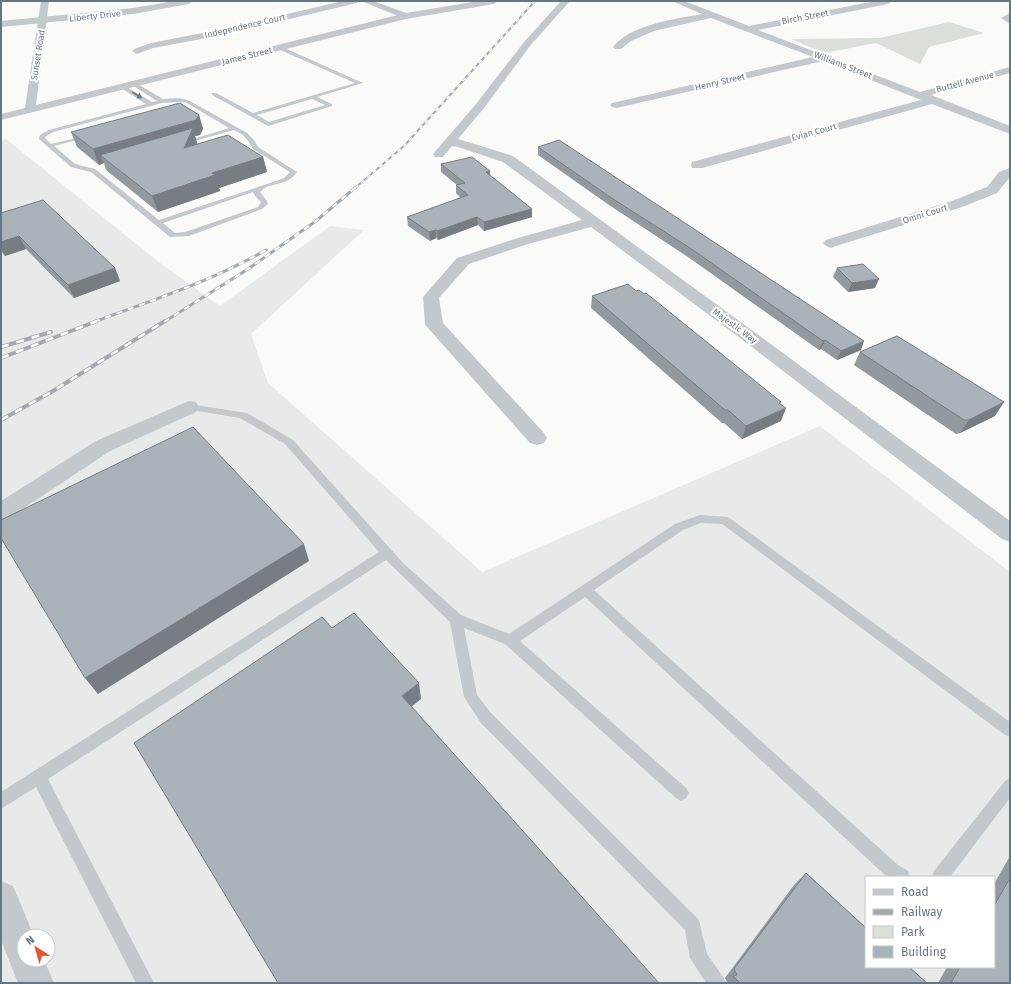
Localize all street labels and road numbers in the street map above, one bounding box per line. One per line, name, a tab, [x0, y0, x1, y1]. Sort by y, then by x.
street label: Birch Street	[781, 7, 830, 26]
street label: Liberty Drive	[69, 8, 121, 24]
street label: Independence Court	[204, 12, 287, 40]
street label: Sunset Road	[29, 29, 47, 81]
street label: James Street	[221, 45, 274, 67]
street label: Williams Street	[813, 49, 874, 81]
street label: Buttell Avenue	[935, 69, 995, 95]
street label: Henry Street	[694, 71, 747, 93]
street label: Evian Court	[790, 121, 838, 143]
street label: Omni Court	[901, 202, 949, 226]
street label: Majestic Way	[711, 307, 760, 346]

